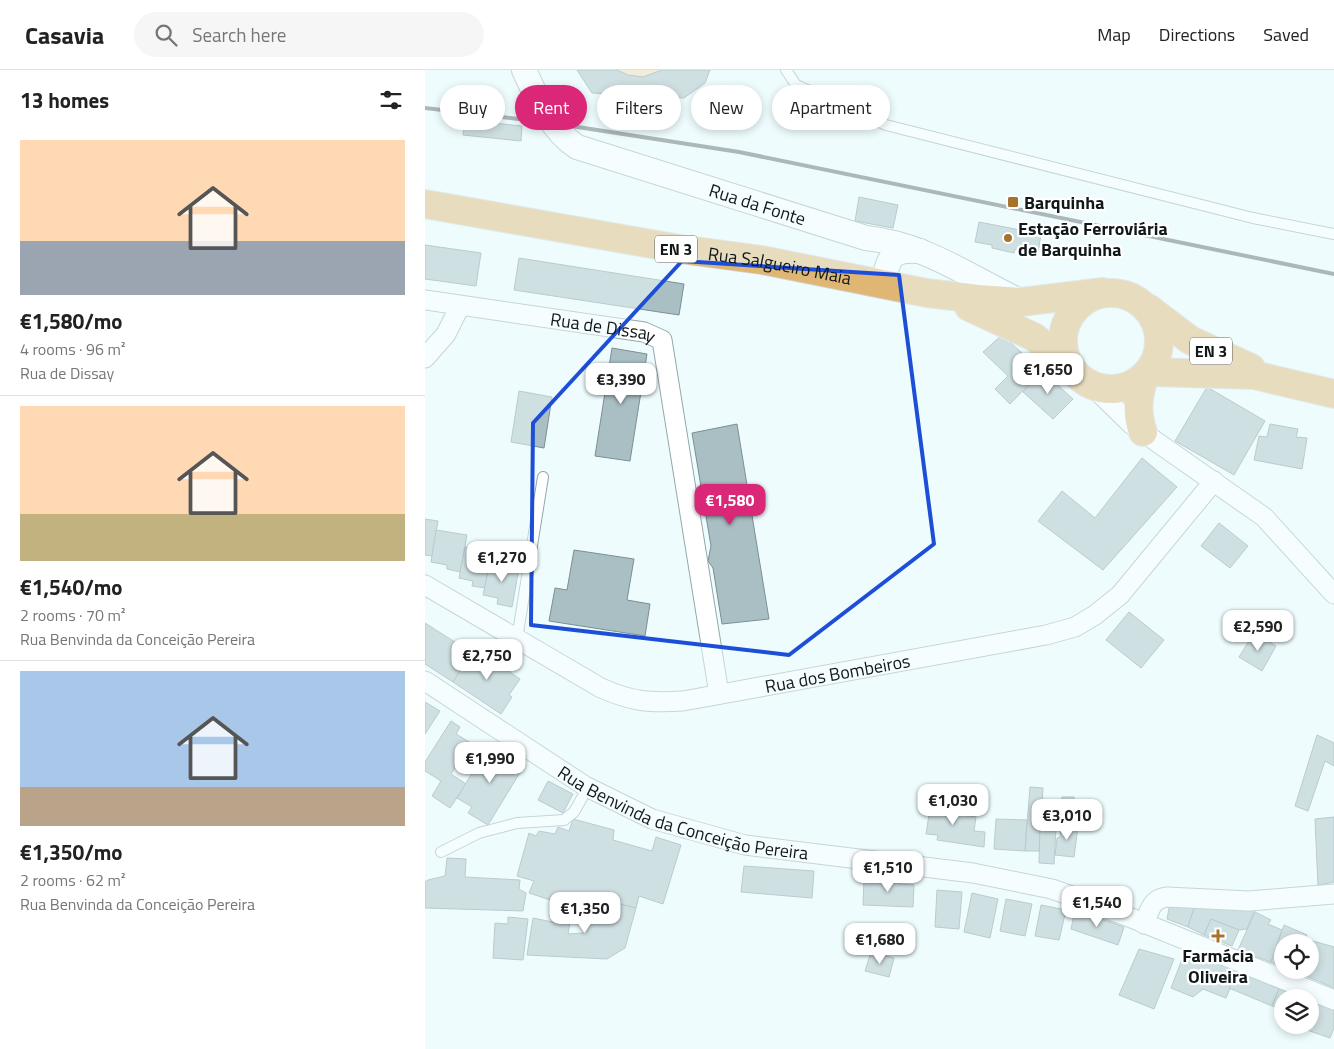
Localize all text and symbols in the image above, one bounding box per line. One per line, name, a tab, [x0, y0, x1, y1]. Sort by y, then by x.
search box	[134, 12, 484, 57]
text: Casavia	[25, 17, 104, 53]
text: Search here	[192, 20, 286, 49]
icon: search	[152, 21, 180, 49]
text: Map	[1097, 21, 1131, 48]
text: Directions	[1159, 21, 1235, 48]
text: Saved	[1263, 21, 1309, 48]
text: 13 homes	[20, 84, 109, 116]
chip: Buy	[440, 85, 505, 130]
chip: Rent	[515, 85, 587, 130]
chip: Filters	[597, 85, 681, 130]
chip: New	[691, 85, 762, 130]
chip: Apartment	[772, 85, 890, 130]
icon: filters	[377, 86, 405, 114]
icon: home	[168, 173, 258, 263]
street label: Rua da Fonte	[706, 176, 809, 232]
place label: Barquinha	[1024, 189, 1104, 216]
marker: Barquinha	[1006, 195, 1020, 209]
place label: Estação Ferroviária de Barquinha	[1018, 215, 1168, 263]
marker: Estação Ferroviária de Barquinha	[1002, 232, 1014, 244]
road number: EN 3	[655, 235, 697, 262]
street label: Rua Salgueiro Maia	[706, 239, 854, 291]
text: €1,580/mo	[20, 305, 122, 337]
street label: Rua de Dissay	[549, 305, 661, 349]
text: 4 rooms · 96 m²	[20, 337, 125, 361]
road number: EN 3	[1190, 338, 1232, 364]
pin: €1,650	[1007, 352, 1089, 395]
text: €1,650	[1023, 357, 1073, 381]
text: Rua de Dissay	[20, 361, 114, 385]
pin: €3,390	[580, 362, 662, 405]
text: €3,390	[596, 367, 646, 391]
icon: home	[168, 438, 258, 528]
pin: €1,580	[689, 484, 771, 526]
text: €1,580	[705, 488, 755, 512]
pin: €1,270	[461, 540, 543, 583]
text: €1,270	[477, 545, 527, 569]
text: €1,540/mo	[20, 571, 122, 603]
text: 2 rooms · 70 m²	[20, 603, 125, 627]
pin: €2,590	[1217, 610, 1299, 652]
text: €2,590	[1233, 614, 1283, 638]
text: Rua Benvinda da Conceição Pereira	[20, 627, 255, 651]
pin: €2,750	[446, 638, 528, 681]
text: €2,750	[462, 643, 512, 667]
street label: Rua dos Bombeiros	[763, 646, 912, 699]
icon: home	[168, 703, 258, 793]
pin: €1,990	[449, 742, 531, 784]
text: €1,990	[465, 746, 515, 770]
street label: Rua Benvinda da Conceição Pereira	[553, 758, 810, 866]
pin: €1,030	[912, 784, 994, 826]
text: €1,030	[928, 788, 978, 812]
pin: €3,010	[1026, 798, 1108, 841]
text: €3,010	[1042, 803, 1092, 827]
text: €1,350/mo	[20, 836, 122, 868]
pin: €1,510	[847, 850, 929, 893]
text: €1,510	[863, 855, 913, 879]
text: 2 rooms · 62 m²	[20, 868, 125, 892]
pin: €1,540	[1056, 886, 1138, 928]
text: €1,540	[1072, 890, 1122, 914]
text: Rua Benvinda da Conceição Pereira	[20, 892, 255, 916]
pin: €1,350	[544, 892, 626, 934]
text: €1,350	[560, 896, 610, 920]
pin: €1,680	[839, 922, 921, 965]
text: €1,680	[855, 927, 905, 951]
marker: Farmácia Oliveira	[1212, 930, 1224, 942]
map controls	[1274, 934, 1319, 1034]
button: locate	[1274, 934, 1319, 979]
place label: Farmácia Oliveira	[1182, 942, 1254, 990]
button: layers	[1274, 989, 1319, 1034]

